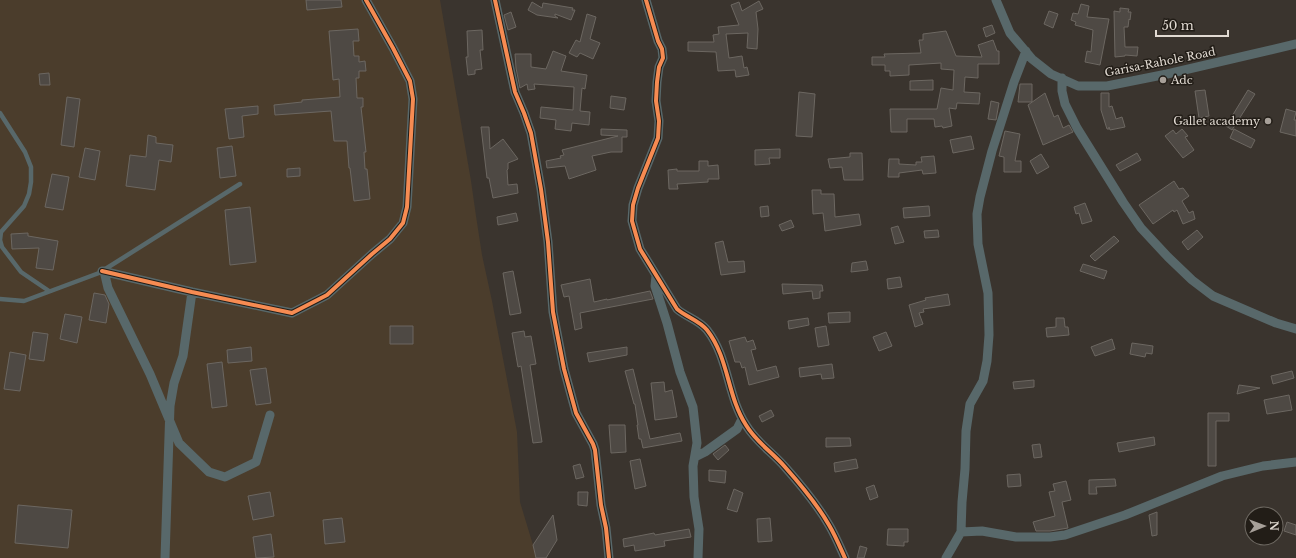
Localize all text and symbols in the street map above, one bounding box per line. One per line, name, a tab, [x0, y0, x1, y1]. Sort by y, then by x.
scale bar	[1156, 12, 1228, 38]
text: 50 m	[1162, 18, 1194, 33]
street label: Garisa-Rahole Road	[1103, 44, 1217, 80]
place label: Adc	[1170, 73, 1193, 87]
marker: Adc	[1158, 75, 1168, 85]
place label: Gallet academy	[1173, 114, 1260, 128]
marker: Gallet academy	[1263, 116, 1273, 126]
north arrow	[1244, 506, 1284, 546]
text: N	[1267, 521, 1281, 532]

